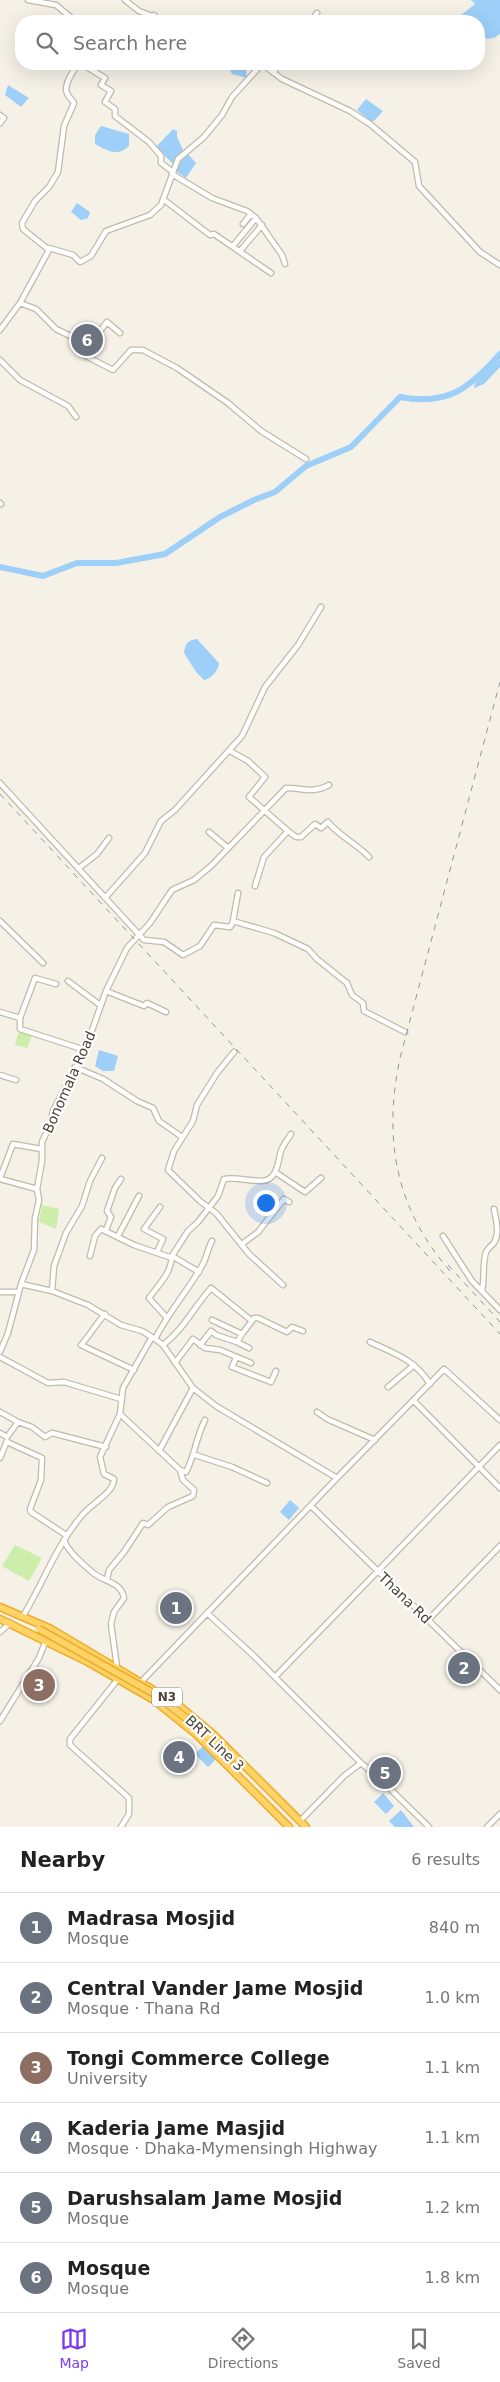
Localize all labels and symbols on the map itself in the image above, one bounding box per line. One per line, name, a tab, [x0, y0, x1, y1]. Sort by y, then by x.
pin: 6	[71, 321, 103, 359]
street label: Bonomala Road	[39, 1029, 99, 1135]
your location	[253, 1190, 279, 1216]
street label: Thana Rd	[375, 1568, 434, 1627]
pin: 1	[160, 1589, 192, 1627]
pin: 2	[448, 1649, 480, 1687]
pin: 3	[23, 1666, 55, 1704]
road number: N3	[152, 1688, 182, 1706]
street label: BRT Line 3	[183, 1712, 247, 1774]
pin: 4	[163, 1738, 195, 1776]
pin: 5	[369, 1754, 401, 1792]

